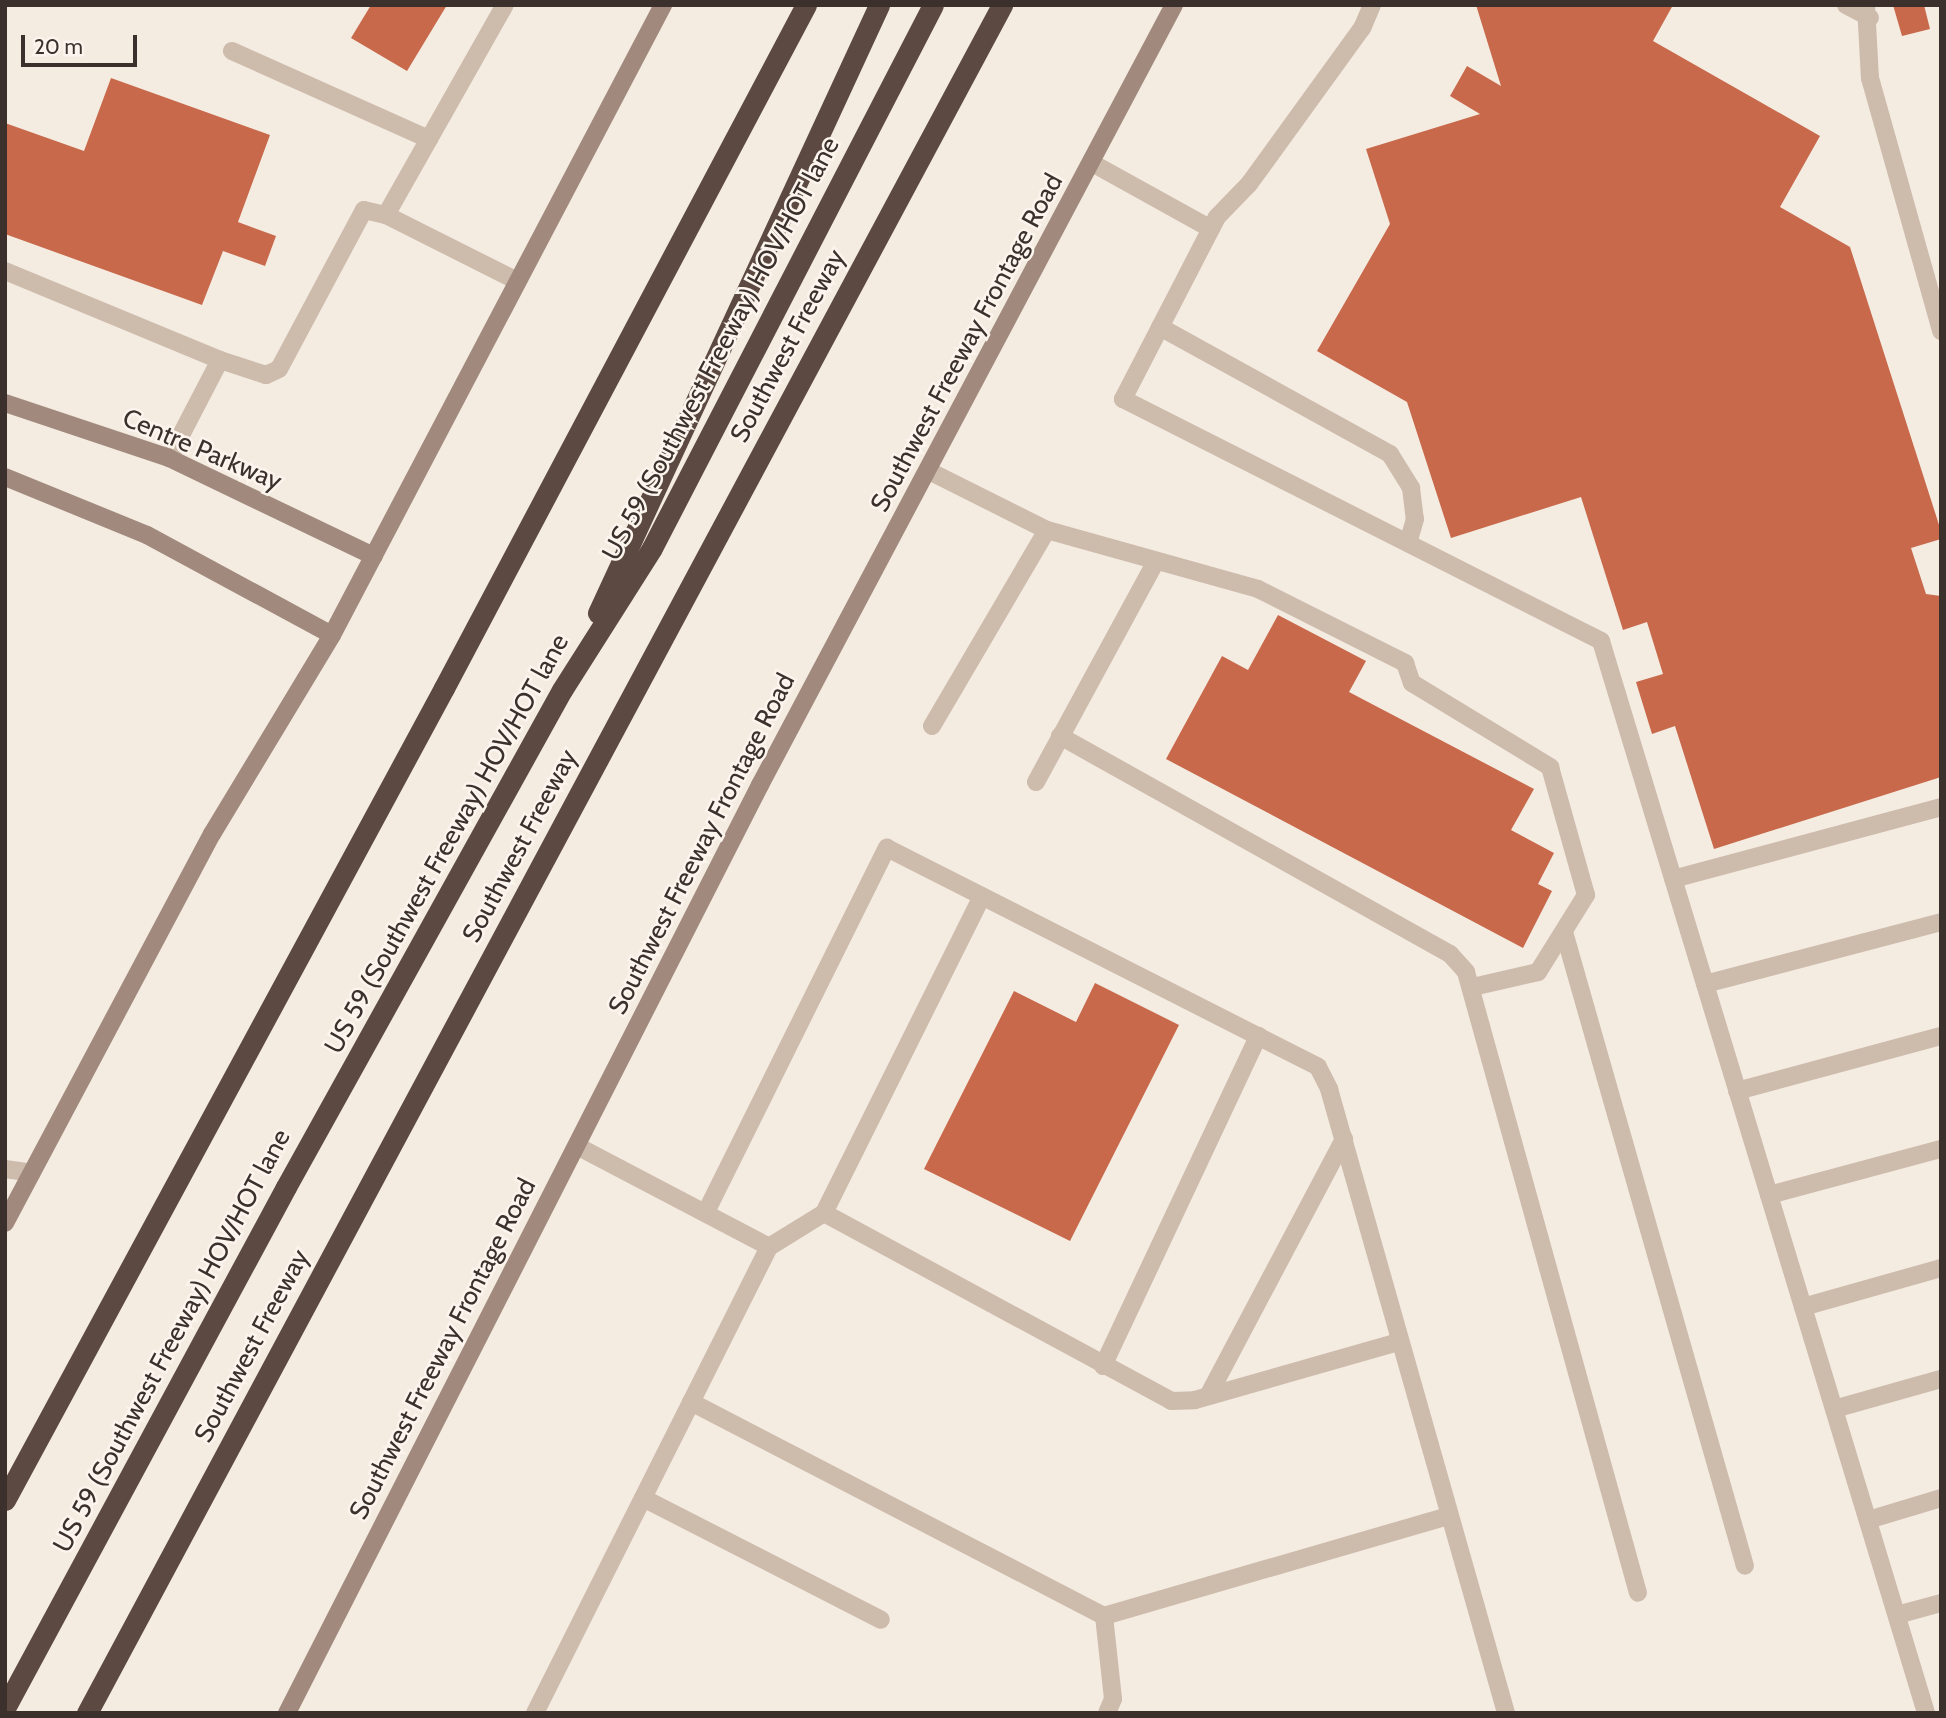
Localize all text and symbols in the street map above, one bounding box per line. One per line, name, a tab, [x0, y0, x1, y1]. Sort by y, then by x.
scale bar	[24, 21, 140, 65]
text: 20 m	[34, 34, 83, 59]
street label: US 59 (Southwest Freeway) HOV/HOT lane	[596, 132, 846, 566]
street label: Southwest Freeway Frontage Road	[864, 169, 1070, 517]
street label: Southwest Freeway	[724, 244, 852, 448]
street label: Centre Parkway	[118, 402, 286, 498]
street label: US 59 (Southwest Freeway) HOV/HOT lane	[318, 629, 576, 1059]
street label: Southwest Freeway Frontage Road	[602, 668, 802, 1020]
street label: Southwest Freeway	[456, 744, 584, 948]
street label: US 59 (Southwest Freeway) HOV/HOT lane	[47, 1124, 297, 1558]
street label: Southwest Freeway Frontage Road	[343, 1173, 543, 1525]
street label: Southwest Freeway	[188, 1244, 316, 1448]

